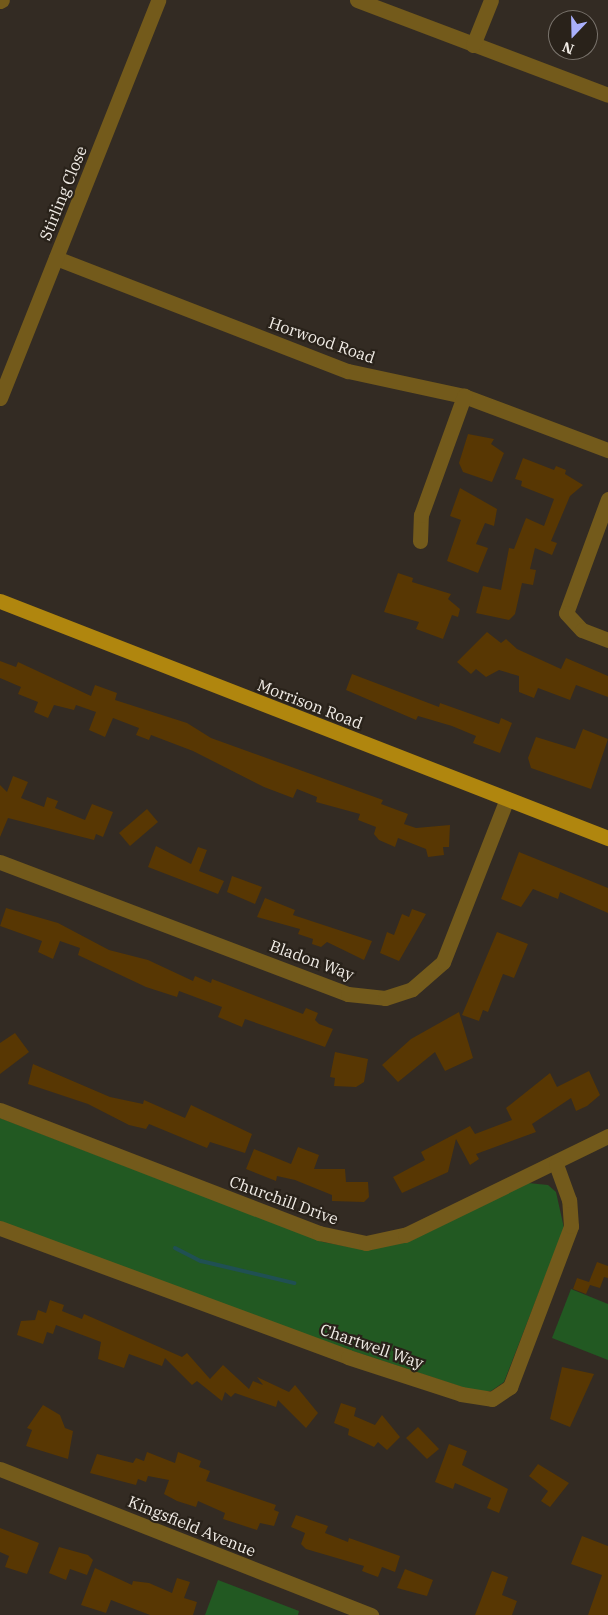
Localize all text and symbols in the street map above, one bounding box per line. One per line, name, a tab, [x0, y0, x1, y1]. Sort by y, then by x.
north arrow	[548, 10, 598, 60]
text: N	[560, 38, 576, 58]
street label: Stirling Close	[35, 143, 91, 243]
street label: Horwood Road	[266, 313, 378, 367]
street label: Morrison Road	[255, 675, 365, 733]
street label: Bladon Way	[267, 936, 357, 984]
street label: Churchill Drive	[227, 1171, 341, 1229]
street label: Chartwell Way	[318, 1319, 426, 1373]
street label: Kingsfield Avenue	[125, 1492, 259, 1560]

